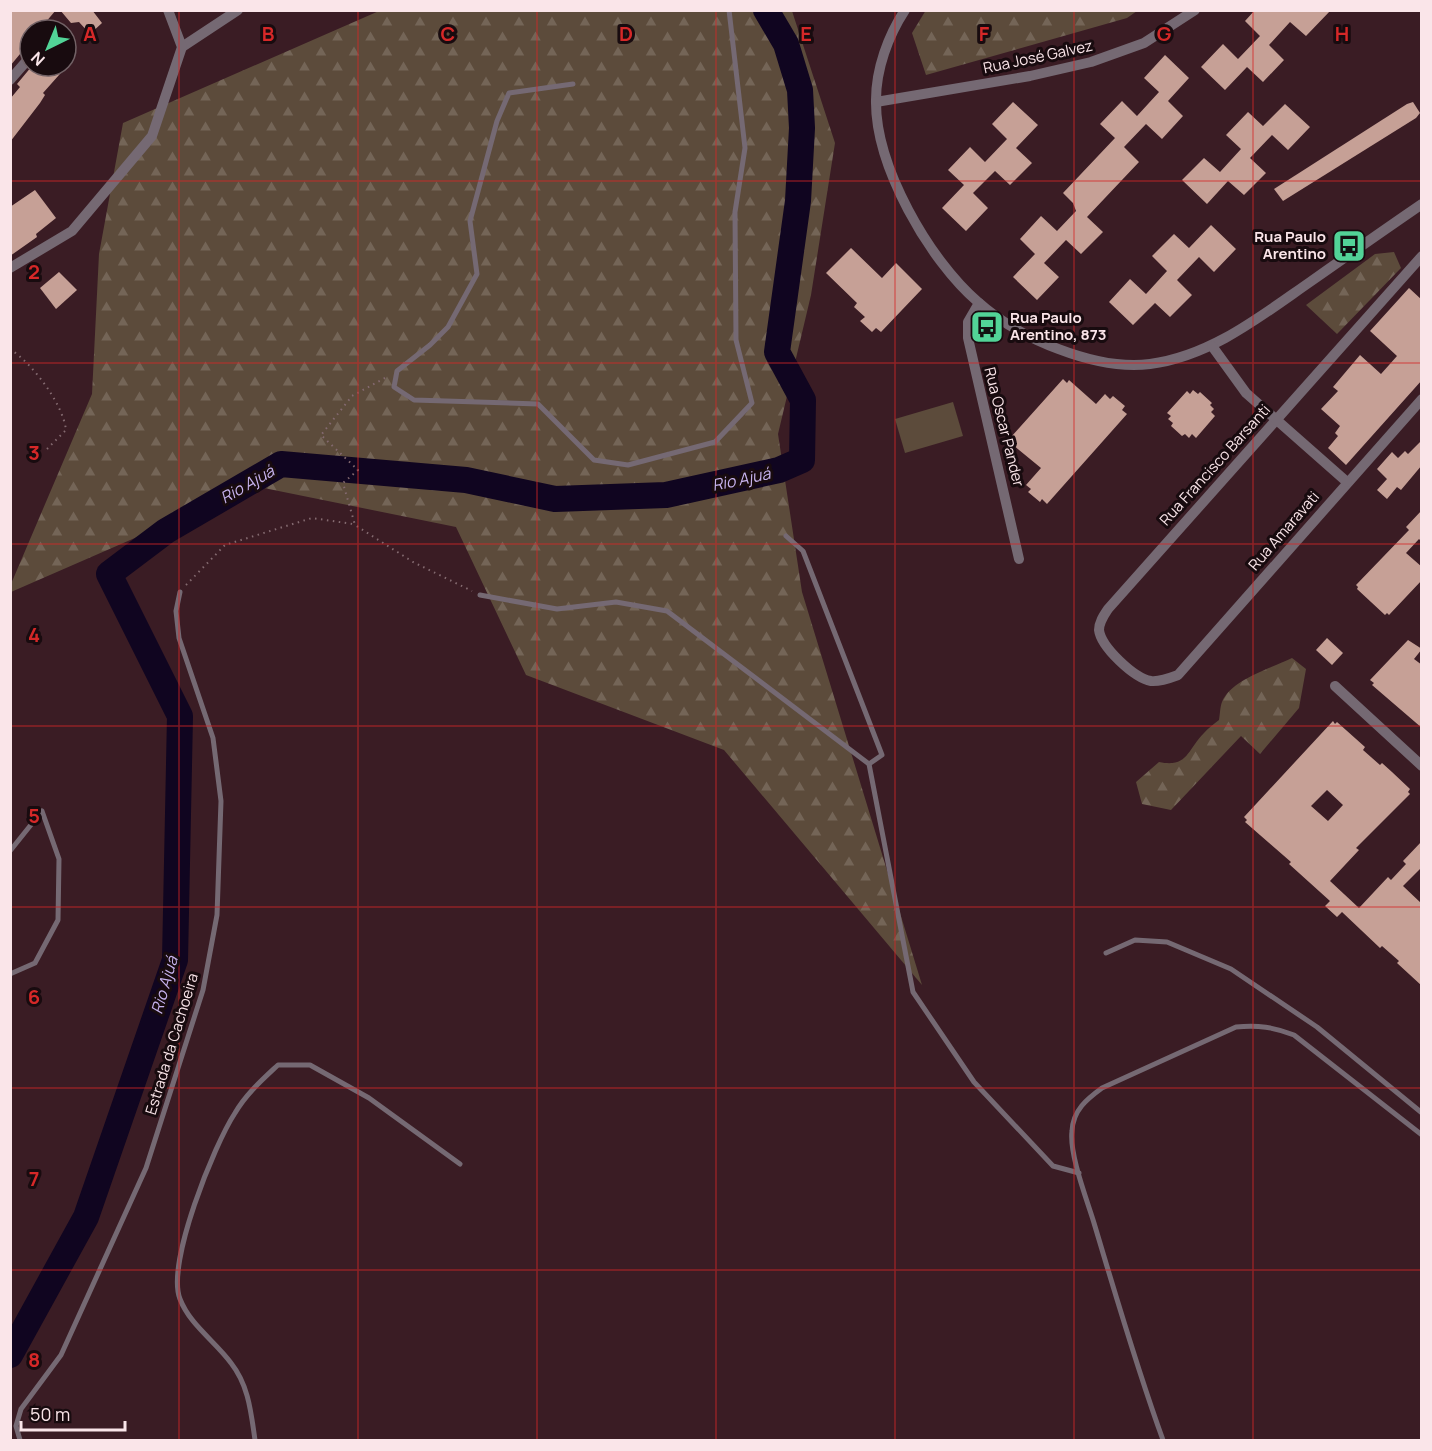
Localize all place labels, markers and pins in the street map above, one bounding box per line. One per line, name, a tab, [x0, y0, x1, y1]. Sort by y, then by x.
place label: Rua Paulo Arentino	[1254, 226, 1326, 264]
bus stop icon: Rua Paulo Arentino	[1331, 228, 1367, 264]
place label: Rua Paulo Arentino, 873	[1010, 307, 1106, 345]
bus stop icon: Rua Paulo Arentino, 873	[969, 309, 1005, 345]

